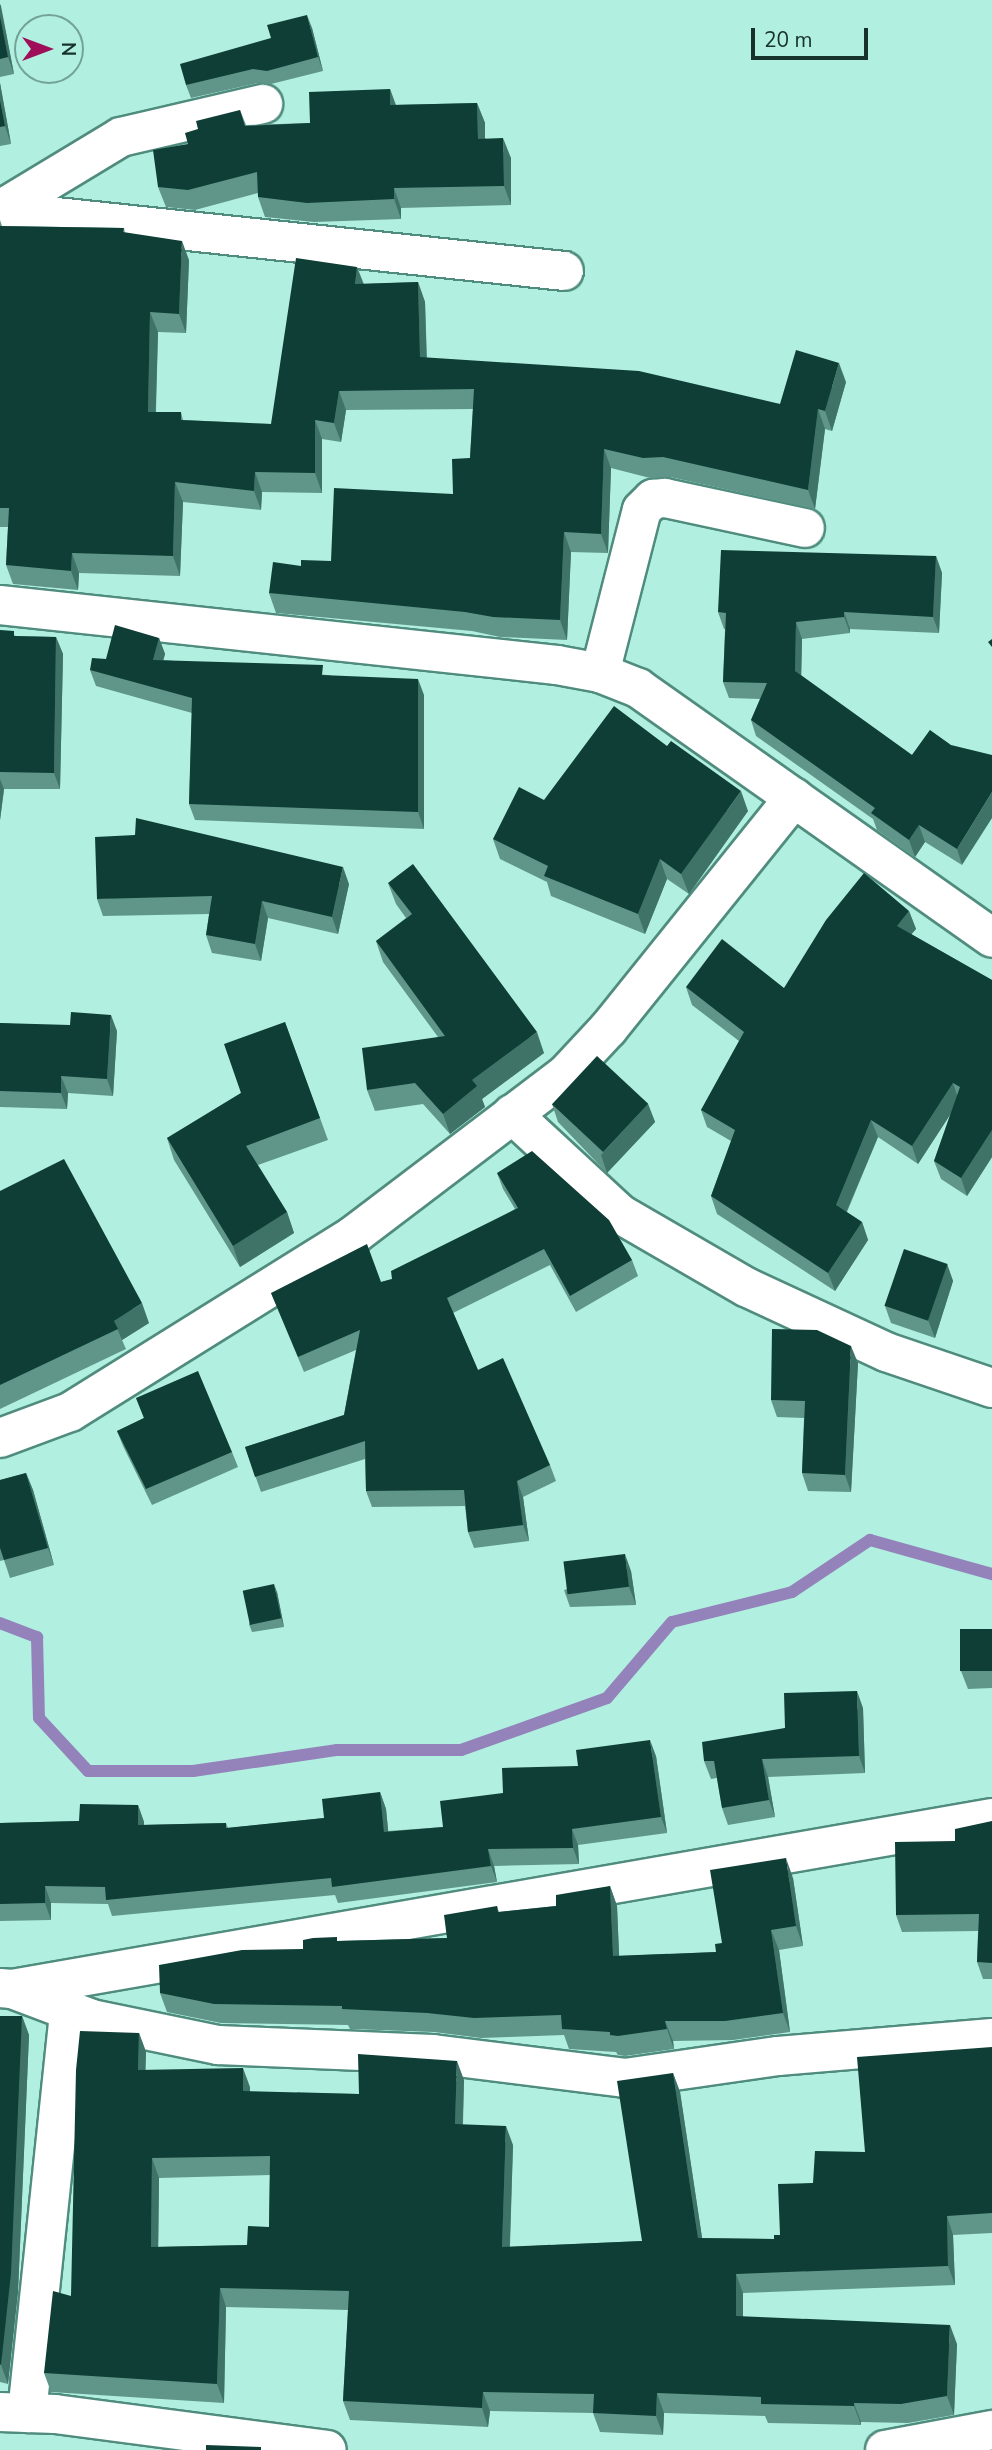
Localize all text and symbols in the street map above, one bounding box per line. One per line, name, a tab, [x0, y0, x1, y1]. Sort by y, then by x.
north arrow	[14, 14, 84, 84]
scale bar	[754, 14, 871, 58]
text: 20 m	[764, 26, 813, 54]
text: N	[55, 42, 81, 56]

